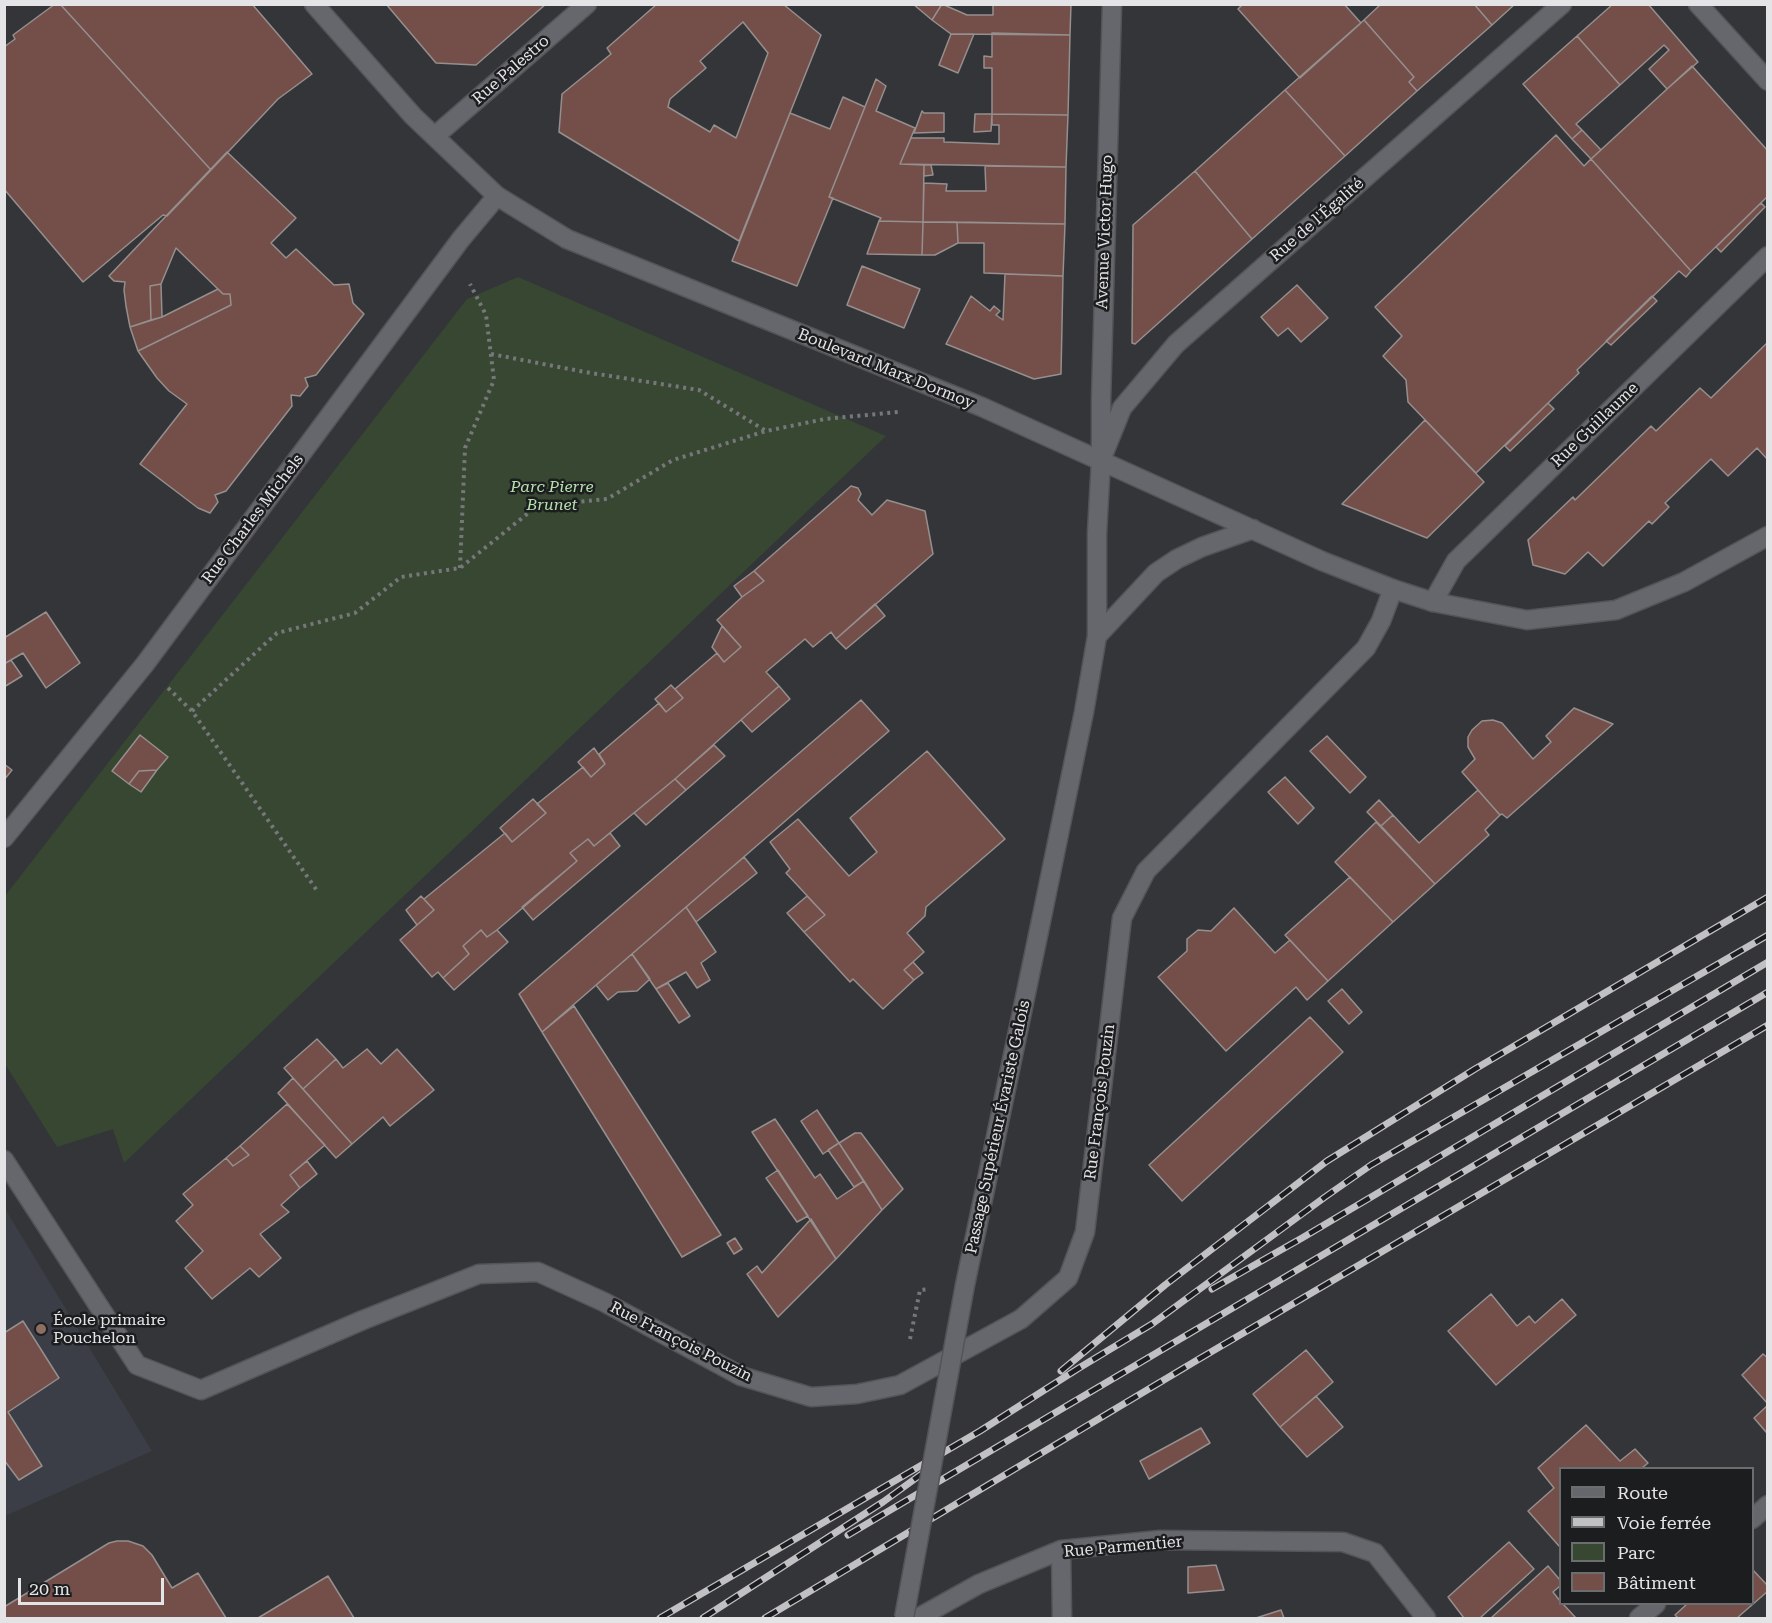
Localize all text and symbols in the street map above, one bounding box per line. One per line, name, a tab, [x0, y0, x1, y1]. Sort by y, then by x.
street label: Rue Palestro	[469, 31, 553, 109]
street label: Avenue Victor Hugo	[1093, 154, 1117, 310]
street label: Rue de l'Égalité	[1266, 174, 1368, 266]
street label: Boulevard Marx Dormoy	[795, 325, 977, 413]
street label: Rue Guillaume	[1548, 379, 1642, 471]
street label: Rue Charles Michels	[198, 451, 308, 587]
park label: Parc Pierre Brunet	[510, 477, 594, 515]
street label: Passage Supérieur Évariste Galois	[962, 999, 1034, 1255]
street label: Rue François Pouzin	[1081, 1023, 1119, 1181]
street label: Rue François Pouzin	[607, 1298, 755, 1386]
place label: École primaire Pouchelon	[53, 1310, 166, 1348]
marker: École primaire Pouchelon	[34, 1322, 48, 1336]
legend	[1559, 1467, 1754, 1605]
text: Route	[1617, 1482, 1668, 1503]
text: Voie ferrée	[1617, 1512, 1711, 1533]
street label: Rue Parmentier	[1063, 1532, 1183, 1562]
text: Parc	[1617, 1542, 1655, 1563]
scale bar	[21, 1566, 166, 1604]
text: Bâtiment	[1617, 1572, 1696, 1593]
text: 20 m	[29, 1578, 70, 1599]

